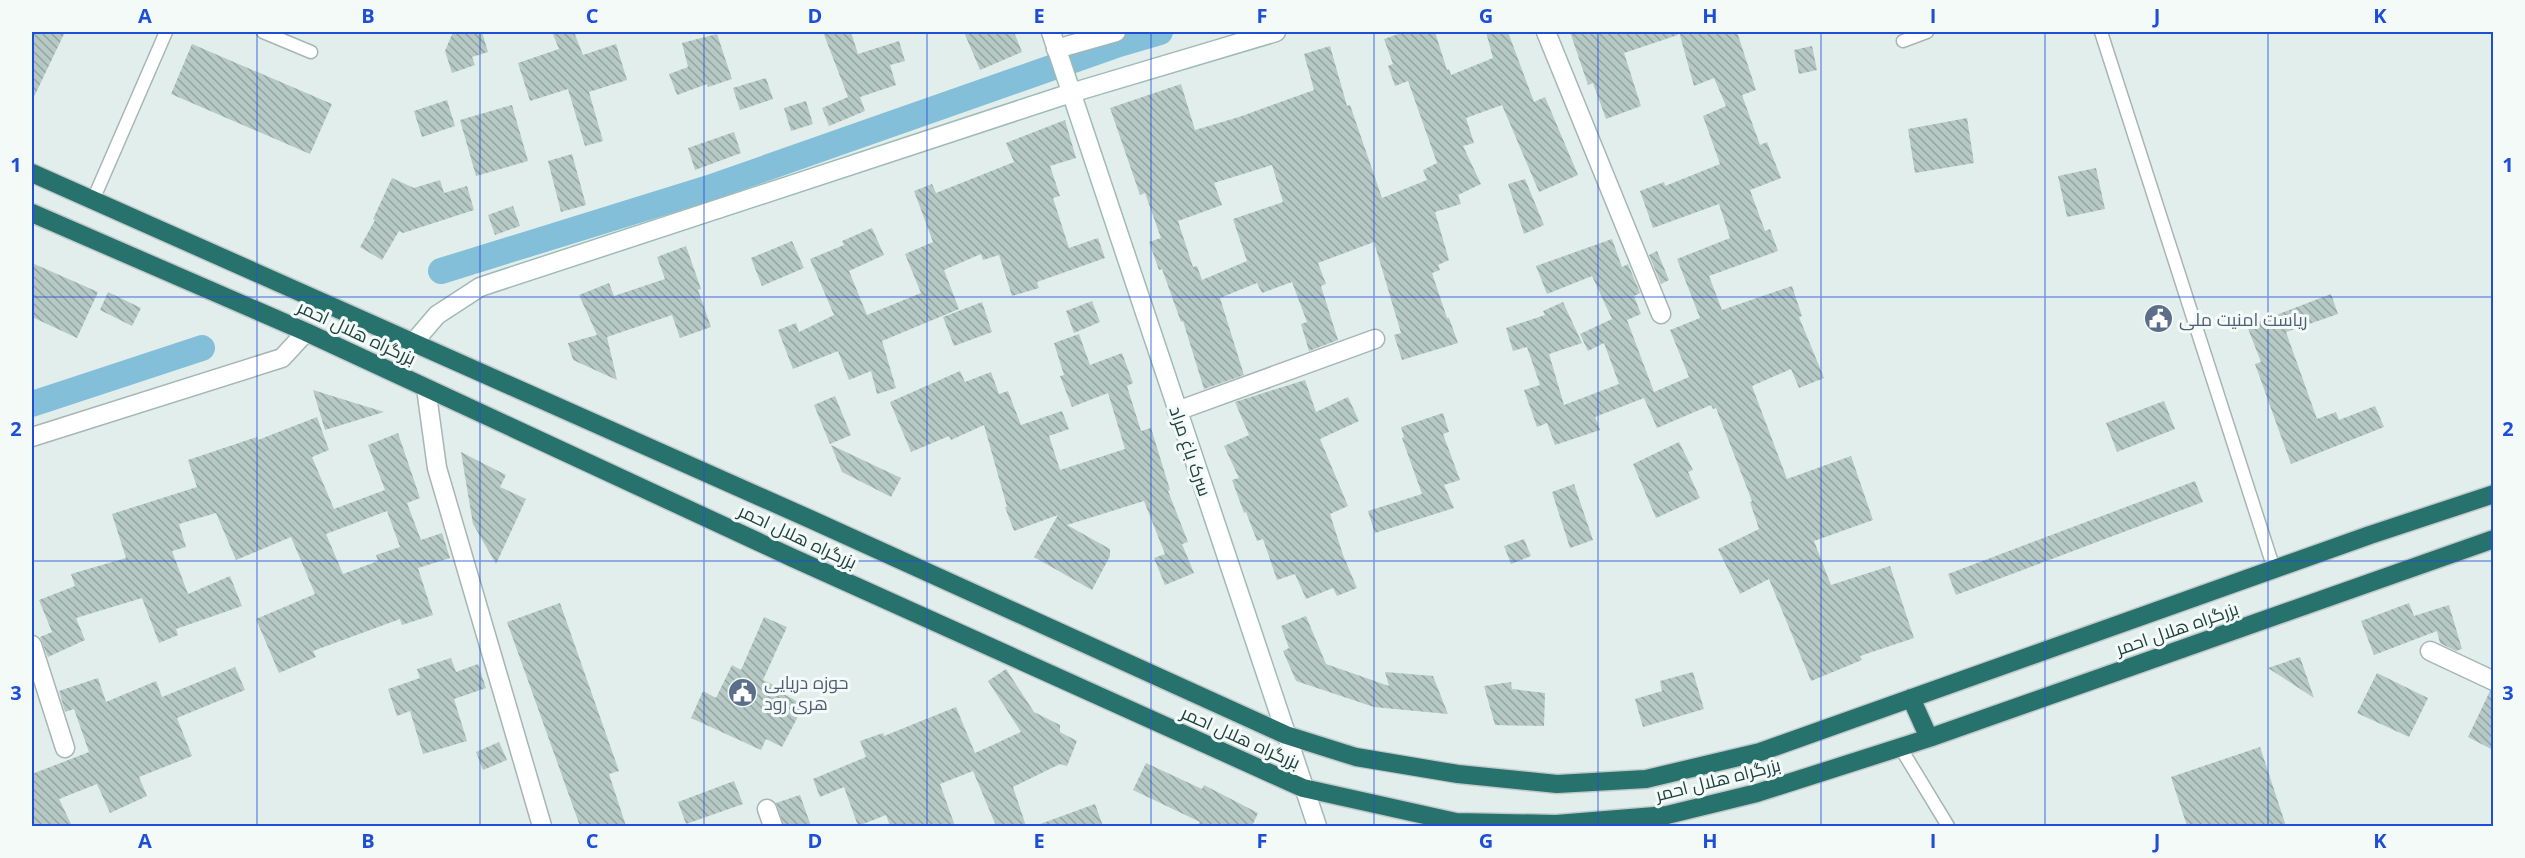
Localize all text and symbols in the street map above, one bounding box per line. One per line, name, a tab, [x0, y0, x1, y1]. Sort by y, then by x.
text: A	[138, 2, 152, 29]
text: B	[361, 2, 375, 29]
text: C	[586, 2, 599, 29]
text: D	[808, 2, 822, 29]
text: E	[1033, 2, 1045, 29]
text: F	[1257, 2, 1267, 29]
text: G	[1479, 2, 1493, 29]
text: H	[1702, 2, 1718, 29]
text: I	[1930, 2, 1936, 29]
text: J	[2152, 2, 2160, 29]
text: K	[2373, 2, 2387, 29]
text: 1	[10, 151, 22, 178]
text: 1	[2502, 151, 2514, 178]
street label: بزرگراه هلال احمر	[293, 294, 420, 370]
public building icon: ریاست امنیت ملی	[2142, 303, 2174, 335]
place label: ریاست امنیت ملی	[2179, 307, 2307, 331]
street label: سرک باغ مراد	[1163, 403, 1218, 500]
text: 2	[10, 415, 22, 442]
text: 2	[2502, 415, 2514, 442]
street label: بزرگراه هلال احمر	[734, 498, 861, 574]
street label: بزرگراه هلال احمر	[2112, 596, 2241, 661]
place label: حوزه دریایی هری رود	[764, 670, 849, 715]
public building icon: حوزه دریایی هری رود	[727, 676, 759, 708]
text: 3	[10, 679, 22, 706]
text: 3	[2502, 679, 2514, 706]
street label: بزرگراه هلال احمر	[1177, 700, 1304, 774]
street label: بزرگراه هلال احمر	[1652, 752, 1783, 806]
text: A	[138, 827, 152, 854]
text: B	[361, 827, 375, 854]
text: C	[586, 827, 599, 854]
text: D	[808, 827, 822, 854]
text: E	[1033, 827, 1045, 854]
text: F	[1257, 827, 1267, 854]
text: G	[1479, 827, 1493, 854]
text: H	[1702, 827, 1718, 854]
text: I	[1930, 827, 1936, 854]
text: J	[2152, 827, 2160, 854]
text: K	[2373, 827, 2387, 854]

